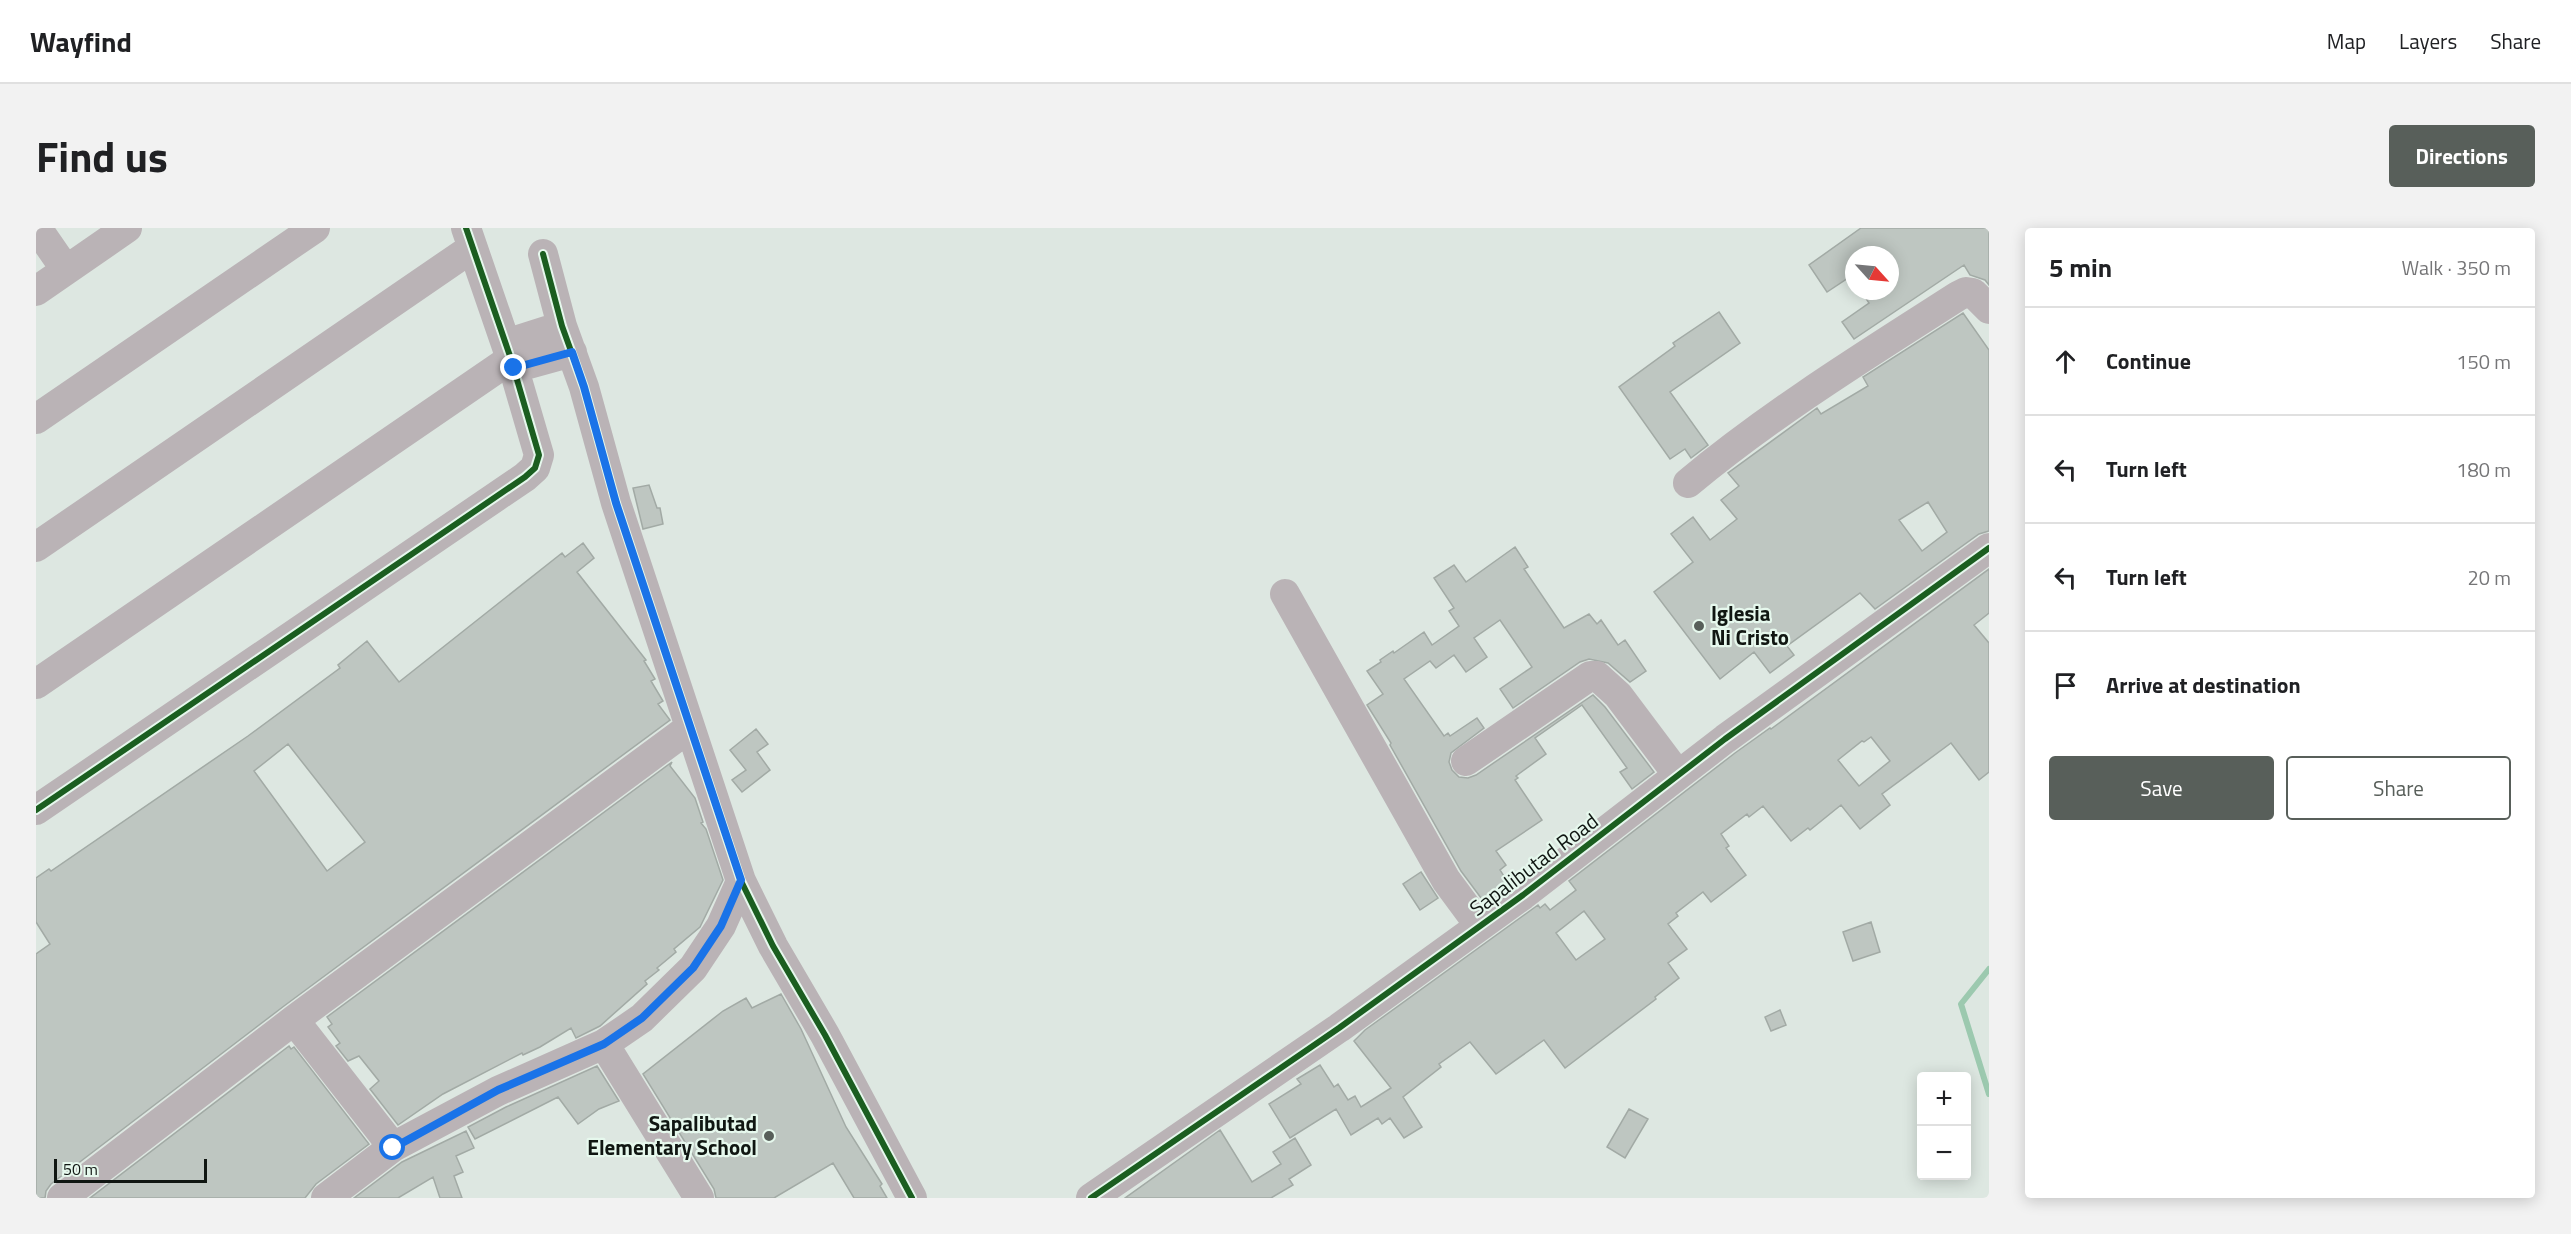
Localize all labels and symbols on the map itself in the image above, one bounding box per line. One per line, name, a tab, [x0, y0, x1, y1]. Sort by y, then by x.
north arrow	[1845, 246, 1899, 300]
route end	[500, 354, 526, 380]
place label: Iglesia Ni Cristo	[1711, 597, 1789, 653]
marker: Iglesia Ni Cristo	[1692, 619, 1706, 633]
street label: Sapalibutad Road	[1462, 805, 1605, 923]
place label: Sapalibutad Elementary School	[587, 1107, 757, 1163]
marker: Sapalibutad Elementary School	[762, 1129, 776, 1143]
route start	[379, 1134, 405, 1160]
scale bar	[54, 1156, 207, 1184]

